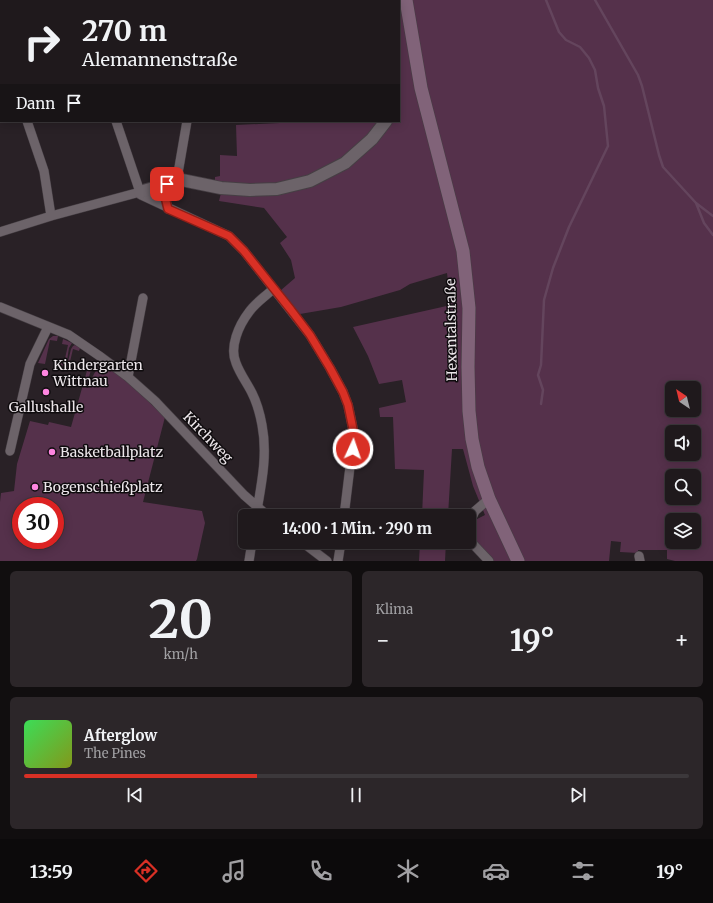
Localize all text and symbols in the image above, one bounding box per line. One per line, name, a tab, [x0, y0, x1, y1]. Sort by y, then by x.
text: 270 m	[82, 13, 167, 49]
icon: right	[16, 16, 68, 68]
text: Alemannenstraße	[82, 48, 238, 71]
icon: arrive	[63, 92, 85, 114]
text: Dann	[16, 94, 55, 113]
pin	[150, 167, 184, 201]
icon: arrive	[156, 173, 178, 195]
street label: Hexentalstraße	[441, 278, 461, 382]
place label: Kindergarten Wittnau	[52, 356, 143, 390]
marker: Kindergarten Wittnau	[40, 368, 50, 378]
north arrow	[665, 381, 701, 417]
map controls	[665, 381, 701, 549]
marker: Gallushalle	[41, 387, 51, 397]
place label: Gallushalle	[9, 398, 83, 416]
street label: Kirchweg	[179, 408, 237, 467]
button: sound	[665, 425, 701, 461]
position arrow	[332, 428, 374, 470]
place label: Basketballplatz	[60, 443, 163, 461]
marker: Basketballplatz	[47, 447, 57, 457]
button: search	[665, 469, 701, 505]
place label: Bogenschießplatz	[43, 478, 163, 496]
marker: Bogenschießplatz	[30, 482, 40, 492]
speed limit sign: 30	[12, 497, 64, 549]
button: layers	[665, 513, 701, 549]
text: 14:00 · 1 Min. · 290 m	[282, 519, 432, 538]
text: 20	[149, 587, 213, 652]
text: Klima	[376, 601, 413, 618]
text: 19°	[510, 621, 555, 659]
text: −	[376, 626, 390, 654]
text: +	[674, 626, 689, 654]
text: km/h	[164, 646, 198, 663]
text: Afterglow	[84, 726, 157, 745]
text: The Pines	[84, 745, 146, 762]
icon: previous	[124, 784, 146, 806]
icon: pause	[345, 784, 367, 806]
icon: next	[567, 784, 589, 806]
icon: directions	[132, 857, 160, 885]
icon: music	[220, 857, 248, 885]
icon: phone	[307, 857, 335, 885]
icon: climate	[394, 857, 422, 885]
icon: car	[482, 857, 510, 885]
icon: filters	[569, 857, 597, 885]
text: 13:59	[30, 860, 73, 883]
text: 19°	[656, 860, 683, 883]

